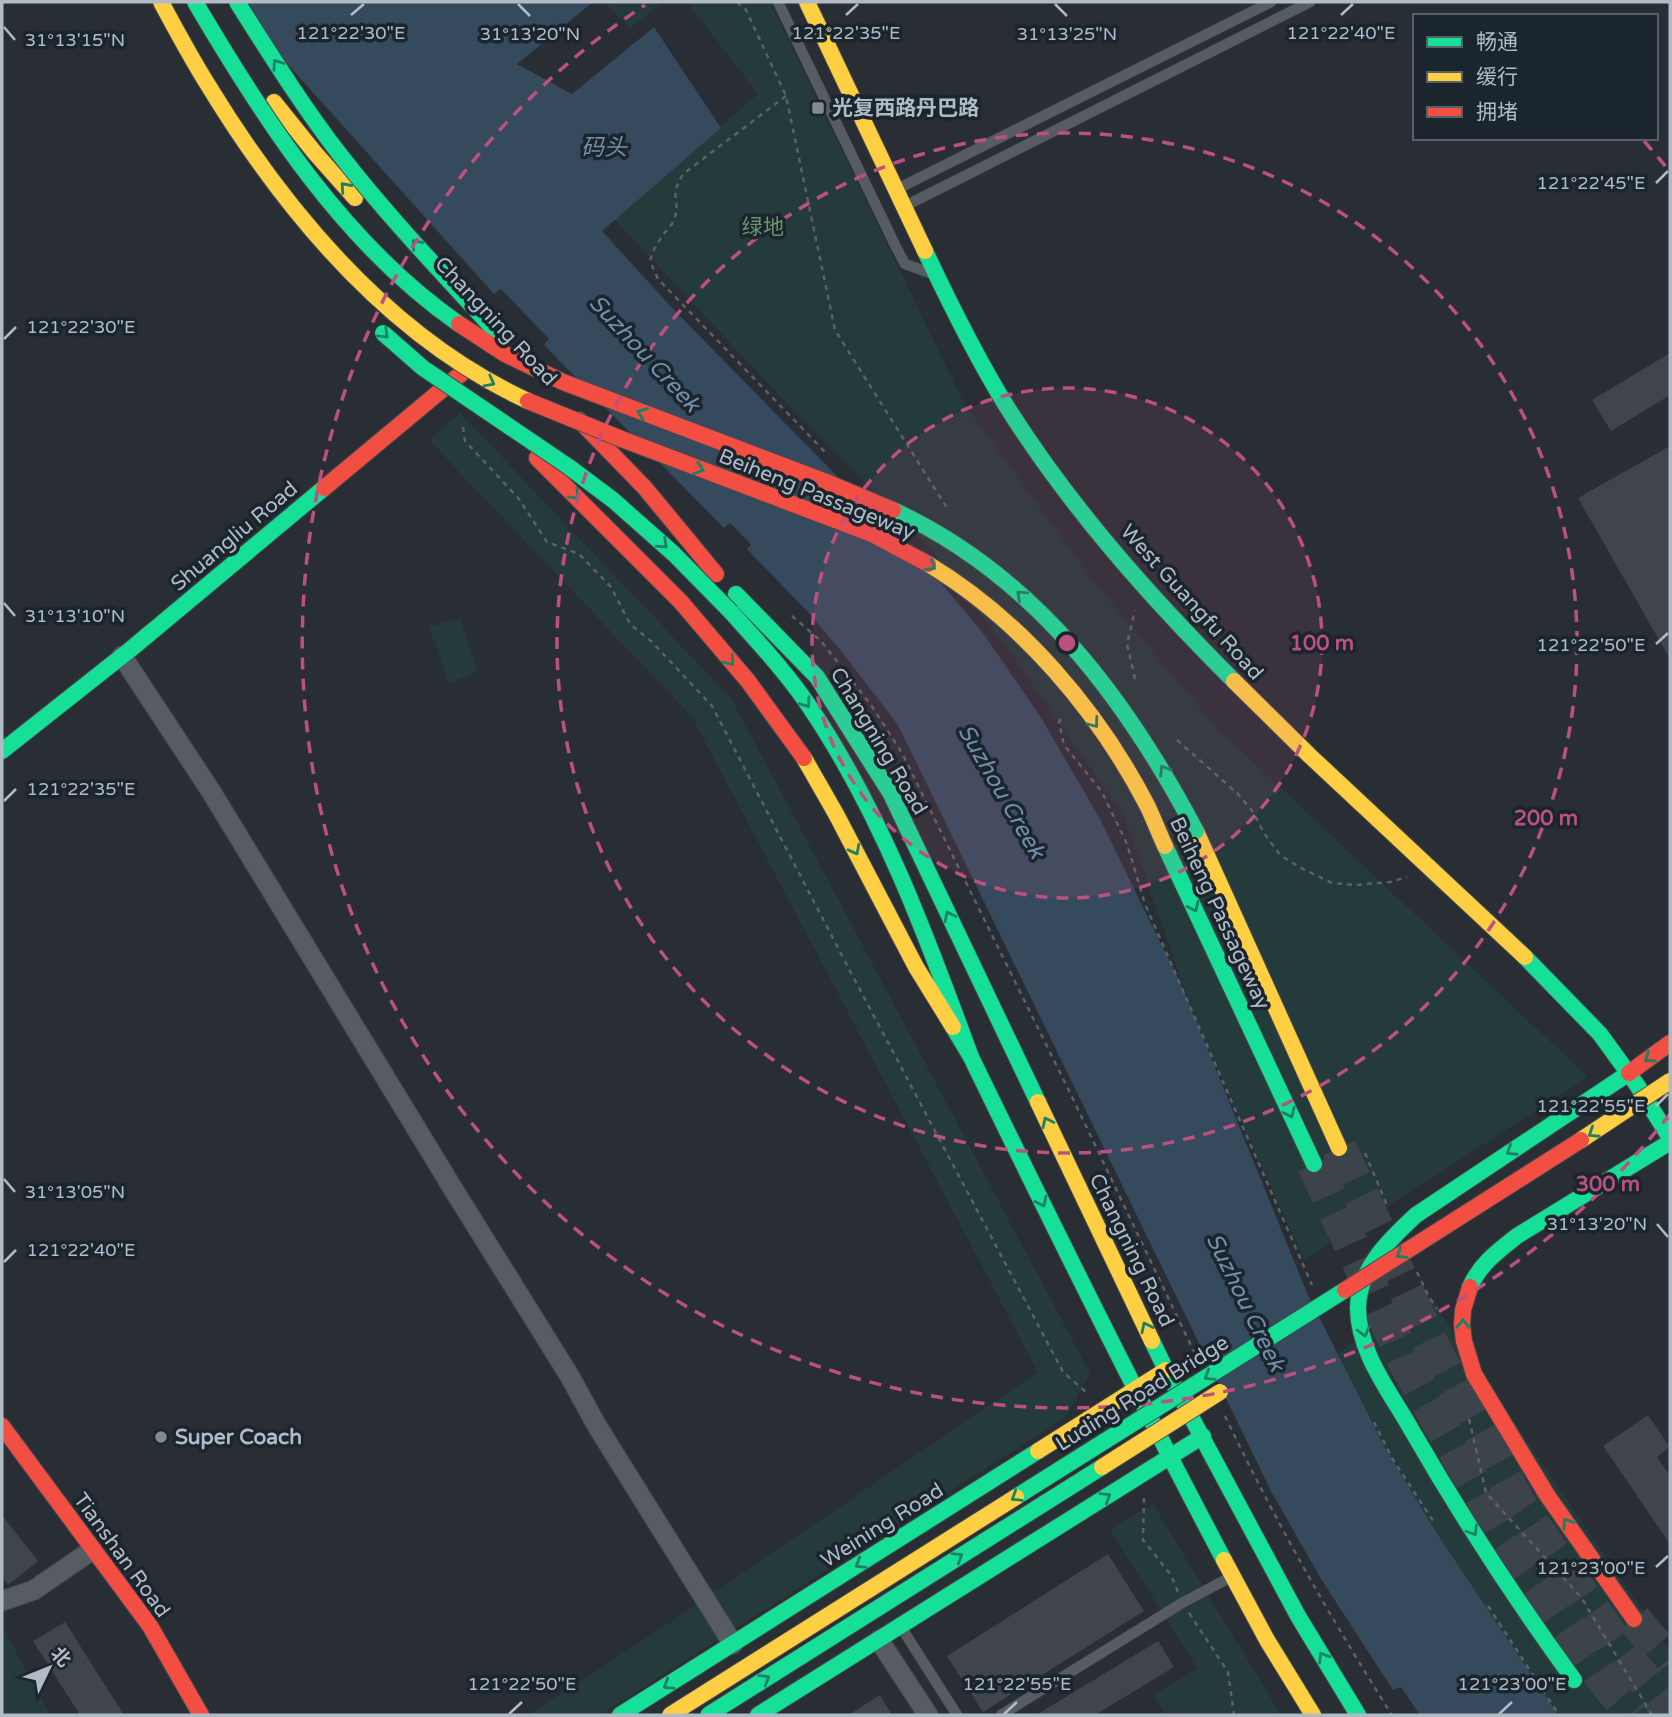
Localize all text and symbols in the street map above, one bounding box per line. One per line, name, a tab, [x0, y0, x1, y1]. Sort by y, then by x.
legend	[1413, 14, 1658, 140]
text: 121°22'30"E	[297, 22, 405, 44]
text: 121°22'35"E	[792, 22, 900, 44]
text: 121°22'40"E	[1287, 22, 1395, 44]
text: 31°13'20"N	[480, 23, 580, 45]
text: 31°13'25"N	[1017, 23, 1117, 45]
text: 31°13'15"N	[25, 29, 125, 51]
text: 畅通	[1476, 30, 1518, 55]
one-way arrow	[273, 59, 285, 72]
text: 缓行	[1476, 65, 1518, 90]
place label: 光复西路丹巴路	[832, 96, 979, 121]
marker: 光复西路丹巴路	[810, 100, 826, 116]
text: 拥堵	[1476, 100, 1518, 125]
water label: 码头	[581, 134, 628, 162]
text: 121°22'45"E	[1537, 172, 1645, 194]
one-way arrow	[341, 182, 354, 195]
park label: 绿地	[742, 215, 784, 240]
one-way arrow	[412, 239, 424, 252]
street label: Changning Road	[429, 252, 562, 391]
water label: Suzhou Creek	[583, 289, 707, 419]
text: 121°22'30"E	[27, 316, 135, 338]
one-way arrow	[376, 326, 388, 338]
one-way arrow	[482, 374, 495, 387]
one-way arrow	[637, 408, 649, 422]
street label: Beiheng Passageway	[715, 444, 919, 545]
one-way arrow	[693, 460, 705, 474]
street label: Shuangliu Road	[166, 476, 303, 597]
one-way arrow	[566, 487, 579, 500]
street label: West Guangfu Road	[1115, 519, 1268, 685]
one-way arrow	[655, 535, 668, 548]
one-way arrow	[924, 558, 937, 571]
one-way arrow	[1016, 591, 1029, 603]
text: 31°13'10"N	[25, 605, 125, 627]
centre of rings	[1055, 631, 1079, 655]
text: 100 m	[1290, 631, 1354, 656]
text: 121°22'50"E	[1537, 634, 1645, 656]
one-way arrow	[722, 652, 734, 665]
street label: Changning Road	[825, 663, 932, 819]
one-way arrow	[798, 695, 810, 708]
one-way arrow	[1086, 715, 1098, 728]
water label: Suzhou Creek	[951, 719, 1052, 865]
one-way arrow	[1160, 765, 1173, 778]
text: 121°22'35"E	[27, 778, 135, 800]
text: 200 m	[1514, 806, 1578, 831]
street label: Beiheng Passageway	[1164, 813, 1275, 1013]
one-way arrow	[847, 843, 860, 855]
one-way arrow	[1186, 900, 1200, 912]
one-way arrow	[944, 911, 958, 923]
one-way arrow	[1644, 1050, 1657, 1062]
text: 121°22'55"E	[1537, 1095, 1645, 1117]
one-way arrow	[1282, 1106, 1296, 1118]
one-way arrow	[1042, 1117, 1056, 1129]
one-way arrow	[1588, 1124, 1601, 1137]
one-way arrow	[1506, 1143, 1519, 1156]
street label: Changning Road	[1084, 1169, 1180, 1331]
text: 300 m	[1576, 1172, 1640, 1197]
text: 31°13'05"N	[25, 1181, 125, 1203]
one-way arrow	[1033, 1195, 1047, 1207]
text: 31°13'20"N	[1547, 1213, 1647, 1235]
water label: Suzhou Creek	[1200, 1229, 1291, 1377]
text: 121°22'40"E	[27, 1239, 135, 1261]
one-way arrow	[1396, 1246, 1409, 1259]
one-way arrow	[1455, 1319, 1470, 1330]
one-way arrow	[1140, 1322, 1154, 1334]
one-way arrow	[1355, 1326, 1370, 1338]
street label: Luding Road Bridge	[1051, 1330, 1233, 1457]
one-way arrow	[1203, 1367, 1216, 1380]
place label: Super Coach	[175, 1425, 302, 1450]
marker: Super Coach	[153, 1429, 169, 1445]
street label: Weining Road	[816, 1478, 948, 1573]
street label: Tianshan Road	[68, 1488, 175, 1623]
one-way arrow	[1011, 1488, 1024, 1501]
one-way arrow	[1099, 1492, 1112, 1505]
one-way arrow	[1563, 1518, 1575, 1531]
one-way arrow	[1464, 1523, 1477, 1536]
one-way arrow	[950, 1553, 963, 1566]
one-way arrow	[855, 1555, 868, 1568]
text: 121°23'00"E	[1537, 1557, 1645, 1579]
north arrow	[14, 1633, 84, 1703]
text: 北	[46, 1643, 75, 1672]
one-way arrow	[1318, 1651, 1331, 1664]
text: 121°22'50"E	[468, 1673, 576, 1695]
text: 121°22'55"E	[963, 1673, 1071, 1695]
text: 121°23'00"E	[1458, 1673, 1566, 1695]
one-way arrow	[758, 1674, 771, 1687]
one-way arrow	[662, 1677, 675, 1690]

